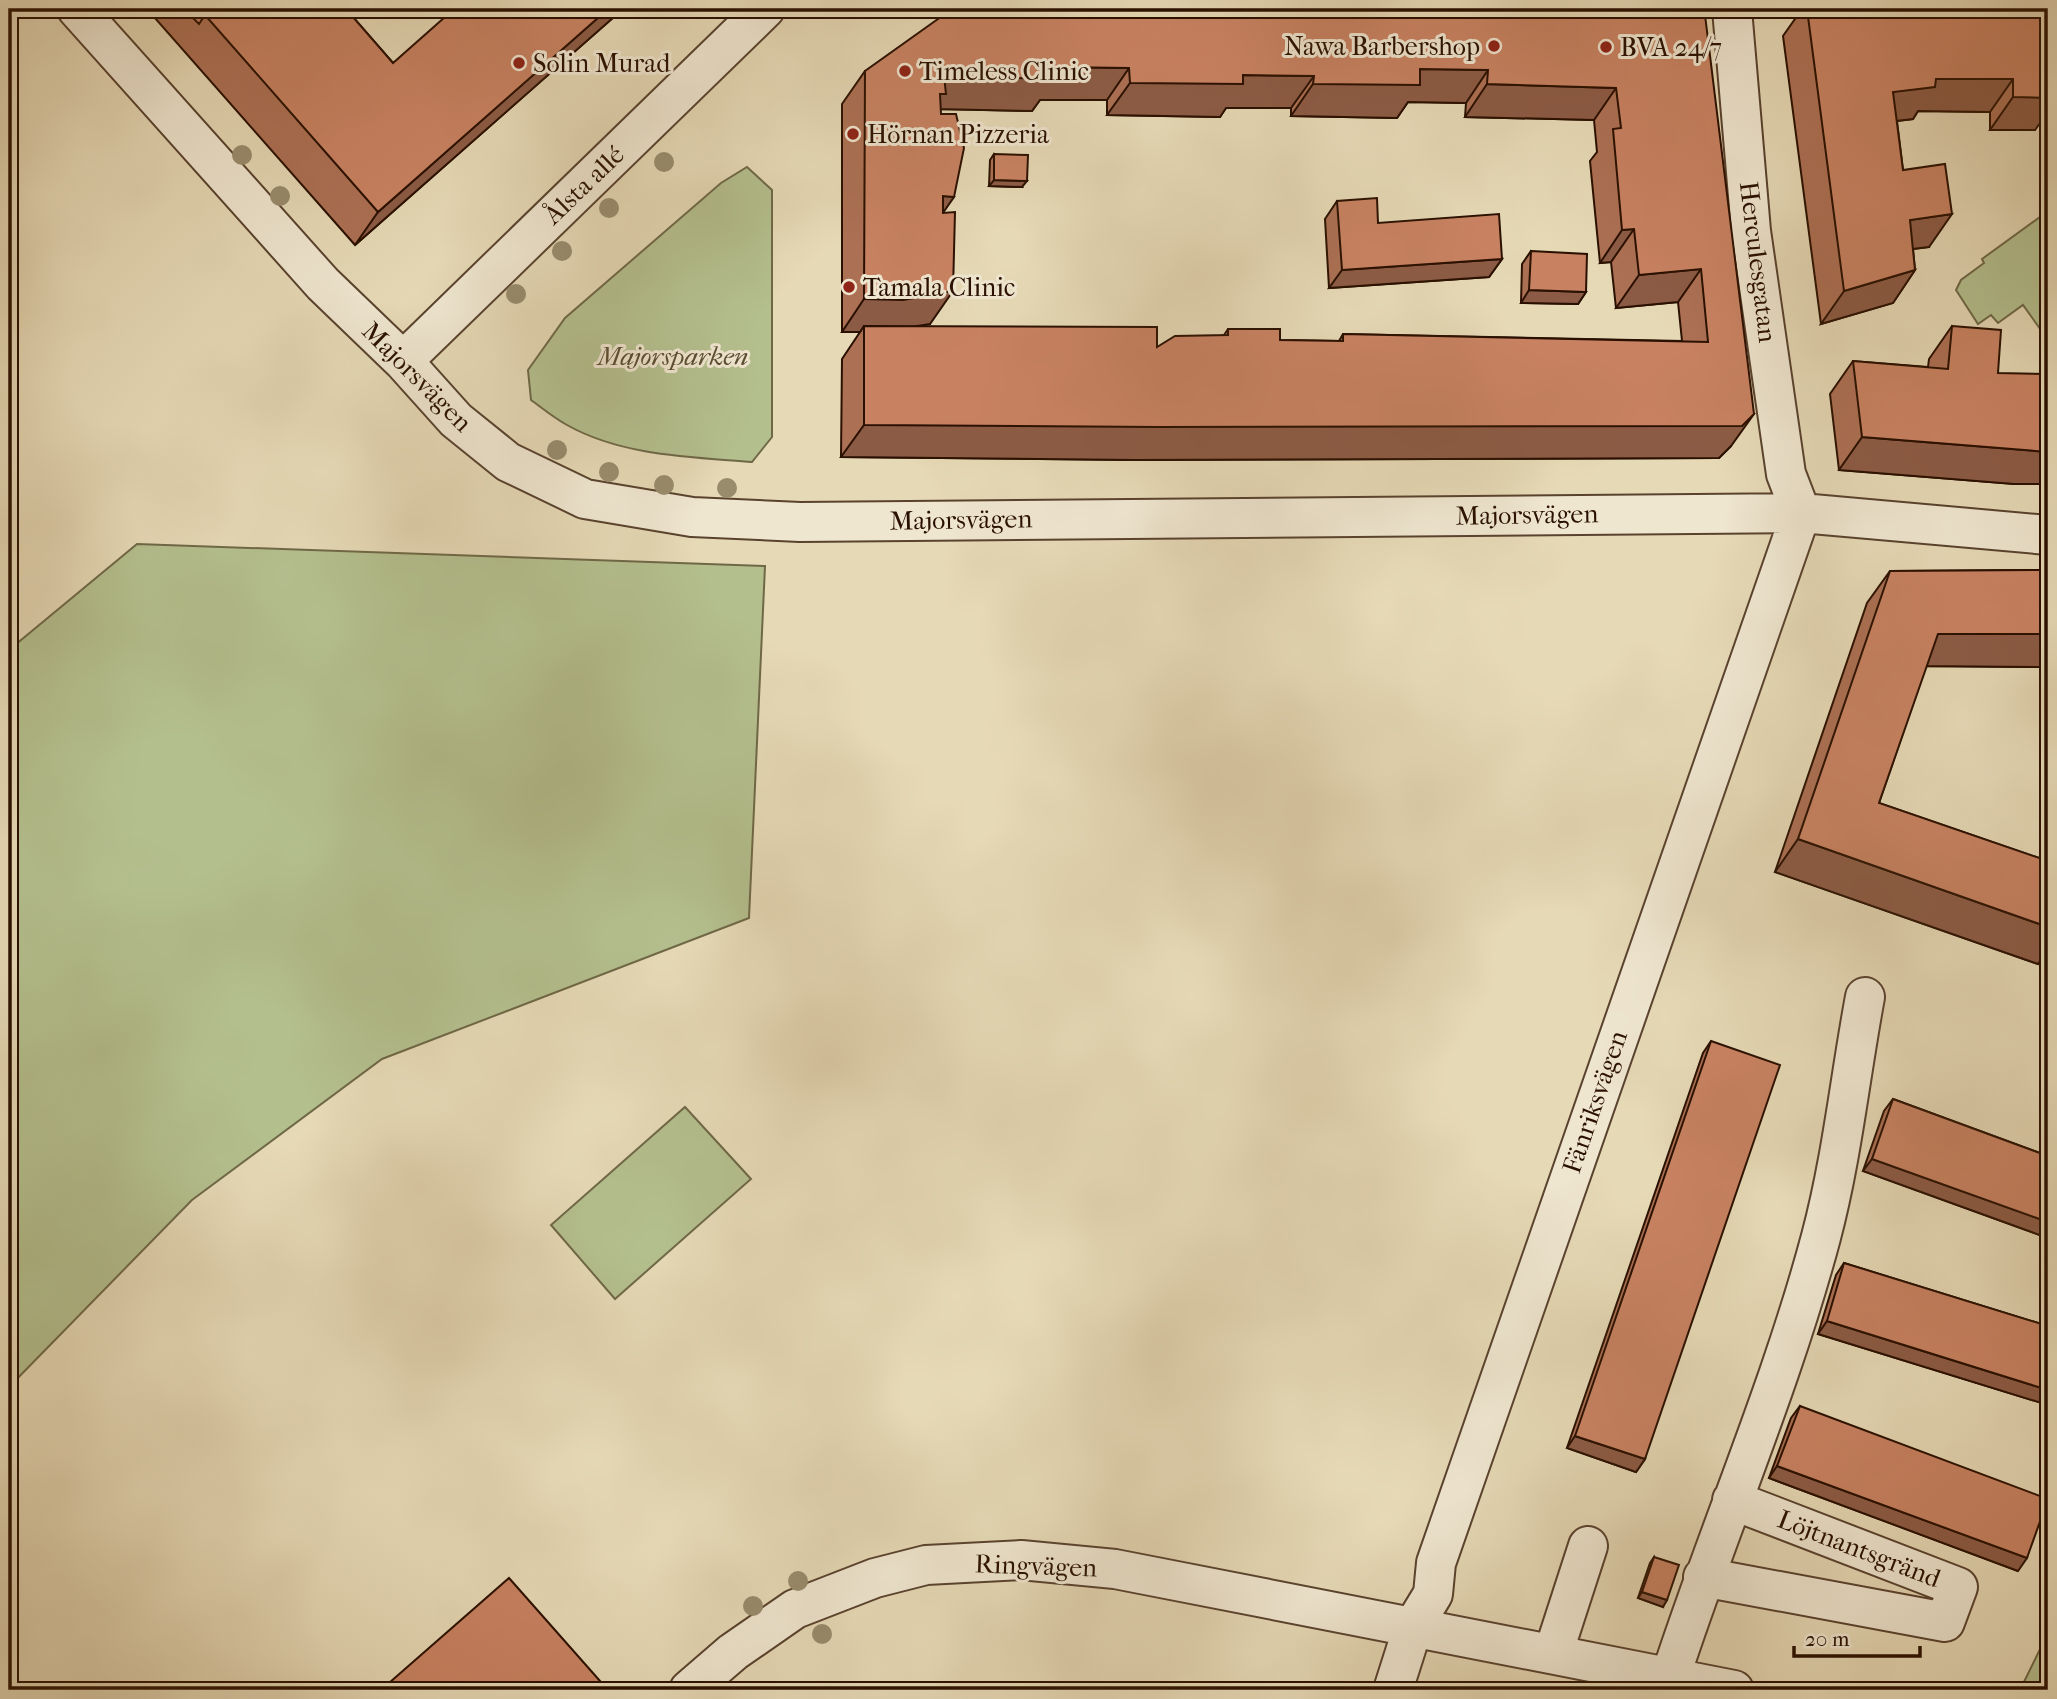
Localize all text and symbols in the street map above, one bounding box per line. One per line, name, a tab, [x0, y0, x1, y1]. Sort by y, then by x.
place label: Nawa Barbershop	[1284, 31, 1480, 62]
place label: BVA 24/7	[1620, 32, 1722, 63]
marker: Nawa Barbershop	[1486, 38, 1502, 54]
marker: BVA 24/7	[1598, 39, 1614, 55]
place label: Solin Murad	[533, 48, 671, 79]
marker: Solin Murad	[511, 55, 527, 71]
place label: Timeless Clinic	[919, 56, 1089, 87]
marker: Timeless Clinic	[897, 63, 913, 79]
place label: Hörnan Pizzeria	[867, 119, 1050, 150]
marker: Hörnan Pizzeria	[845, 126, 861, 142]
street label: Ålsta allé	[536, 138, 631, 231]
street label: Herculesgatan	[1733, 180, 1783, 344]
place label: Tamala Clinic	[863, 272, 1015, 303]
marker: Tamala Clinic	[841, 279, 857, 295]
street label: Majorsvägen	[356, 316, 478, 438]
park label: Majorsparken	[596, 341, 748, 372]
street label: Majorsvägen	[1455, 498, 1599, 532]
street label: Majorsvägen	[889, 503, 1033, 537]
street label: Fänriksvägen	[1556, 1026, 1634, 1178]
street label: Löjtnantsgränd	[1773, 1504, 1946, 1595]
street label: Ringvägen	[974, 1548, 1098, 1584]
scale bar	[1794, 1615, 1920, 1659]
text: 20 m	[1805, 1627, 1850, 1651]

